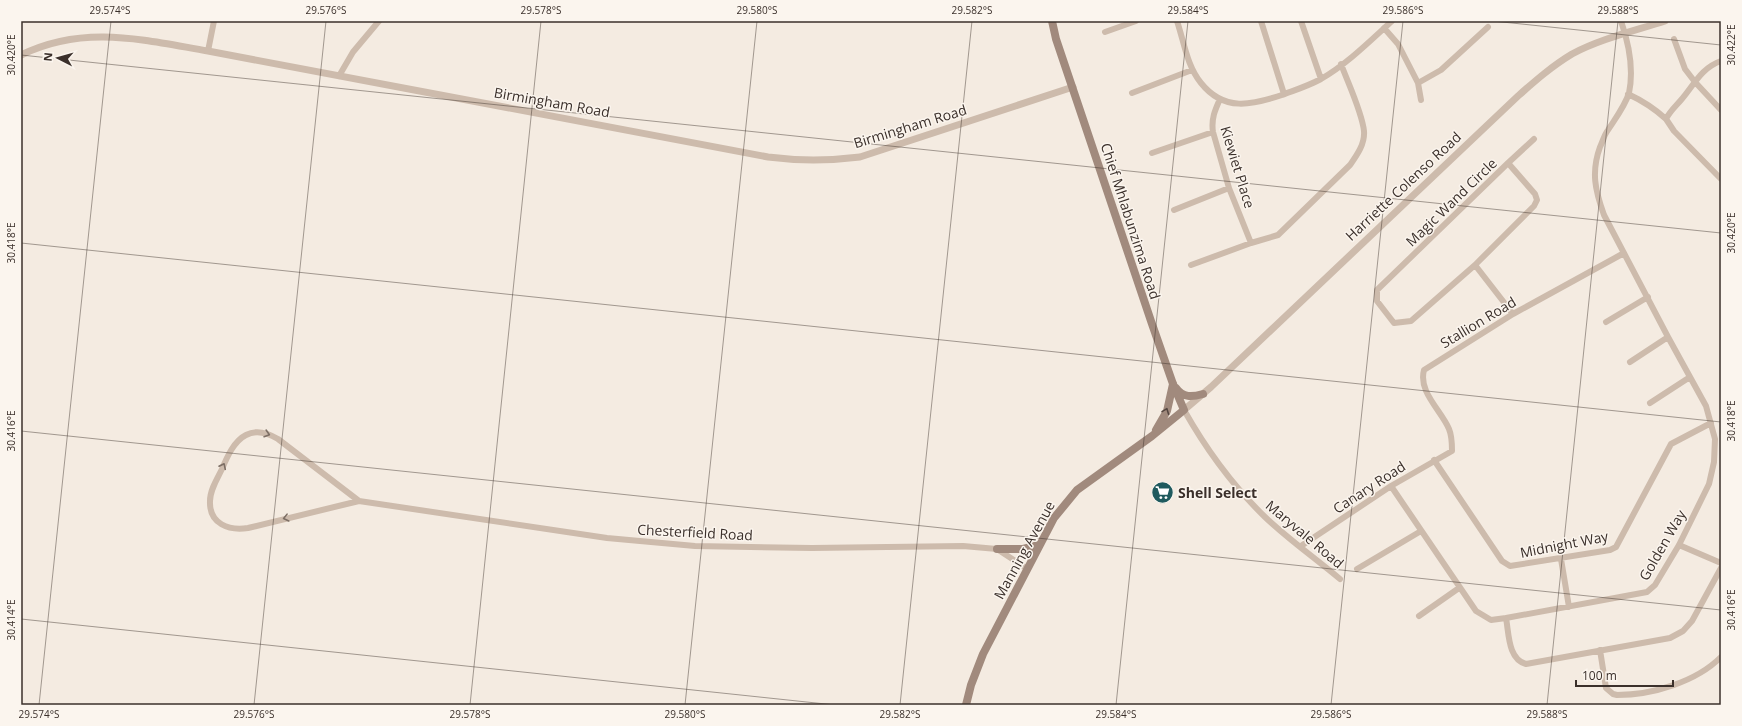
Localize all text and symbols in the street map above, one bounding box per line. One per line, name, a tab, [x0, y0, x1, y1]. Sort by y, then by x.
text: 29.574°S	[90, 3, 130, 17]
text: 29.576°S	[306, 3, 346, 17]
text: 29.578°S	[521, 3, 561, 17]
text: 29.580°S	[737, 3, 777, 17]
text: 29.582°S	[952, 3, 992, 17]
text: 29.584°S	[1168, 3, 1208, 17]
text: 29.586°S	[1383, 3, 1423, 17]
text: 29.588°S	[1598, 3, 1638, 17]
text: 30.422°E	[1724, 24, 1738, 66]
text: 30.420°E	[4, 34, 18, 76]
north arrow	[38, 38, 78, 78]
text: N	[40, 52, 55, 62]
street label: Birmingham Road	[493, 82, 611, 122]
street label: Birmingham Road	[851, 100, 969, 152]
street label: Kiewiet Place	[1216, 124, 1260, 211]
street label: Harriette Colenso Road	[1341, 127, 1465, 245]
street label: Chief Mhlabunzima Road	[1097, 140, 1165, 302]
street label: Magic Wand Circle	[1401, 154, 1501, 250]
text: 30.420°E	[1724, 212, 1738, 254]
text: 30.418°E	[4, 222, 18, 264]
street label: Stallion Road	[1437, 292, 1519, 352]
text: 30.418°E	[1724, 400, 1738, 442]
one-way arrow	[1162, 408, 1170, 415]
text: 30.416°E	[4, 410, 18, 452]
one-way arrow	[264, 429, 271, 438]
street label: Canary Road	[1329, 456, 1409, 518]
one-way arrow	[218, 463, 226, 470]
supermarket icon: Shell Select	[1150, 479, 1176, 505]
place label: Shell Select	[1178, 483, 1257, 502]
street label: Maryvale Road	[1262, 496, 1348, 572]
street label: Manning Avenue	[989, 497, 1059, 603]
street label: Golden Way	[1634, 505, 1690, 584]
one-way arrow	[283, 513, 290, 522]
street label: Chesterfield Road	[637, 519, 753, 545]
street label: Midnight Way	[1518, 526, 1611, 562]
text: 30.416°E	[1724, 589, 1738, 631]
text: 30.414°E	[4, 599, 18, 641]
scale bar	[1576, 662, 1673, 688]
text: 100 m	[1582, 667, 1617, 684]
text: 29.574°S	[19, 707, 59, 721]
text: 29.576°S	[234, 707, 274, 721]
text: 29.578°S	[450, 707, 490, 721]
text: 29.580°S	[665, 707, 705, 721]
text: 29.582°S	[880, 707, 920, 721]
text: 29.584°S	[1096, 707, 1136, 721]
text: 29.586°S	[1311, 707, 1351, 721]
text: 29.588°S	[1527, 707, 1567, 721]

